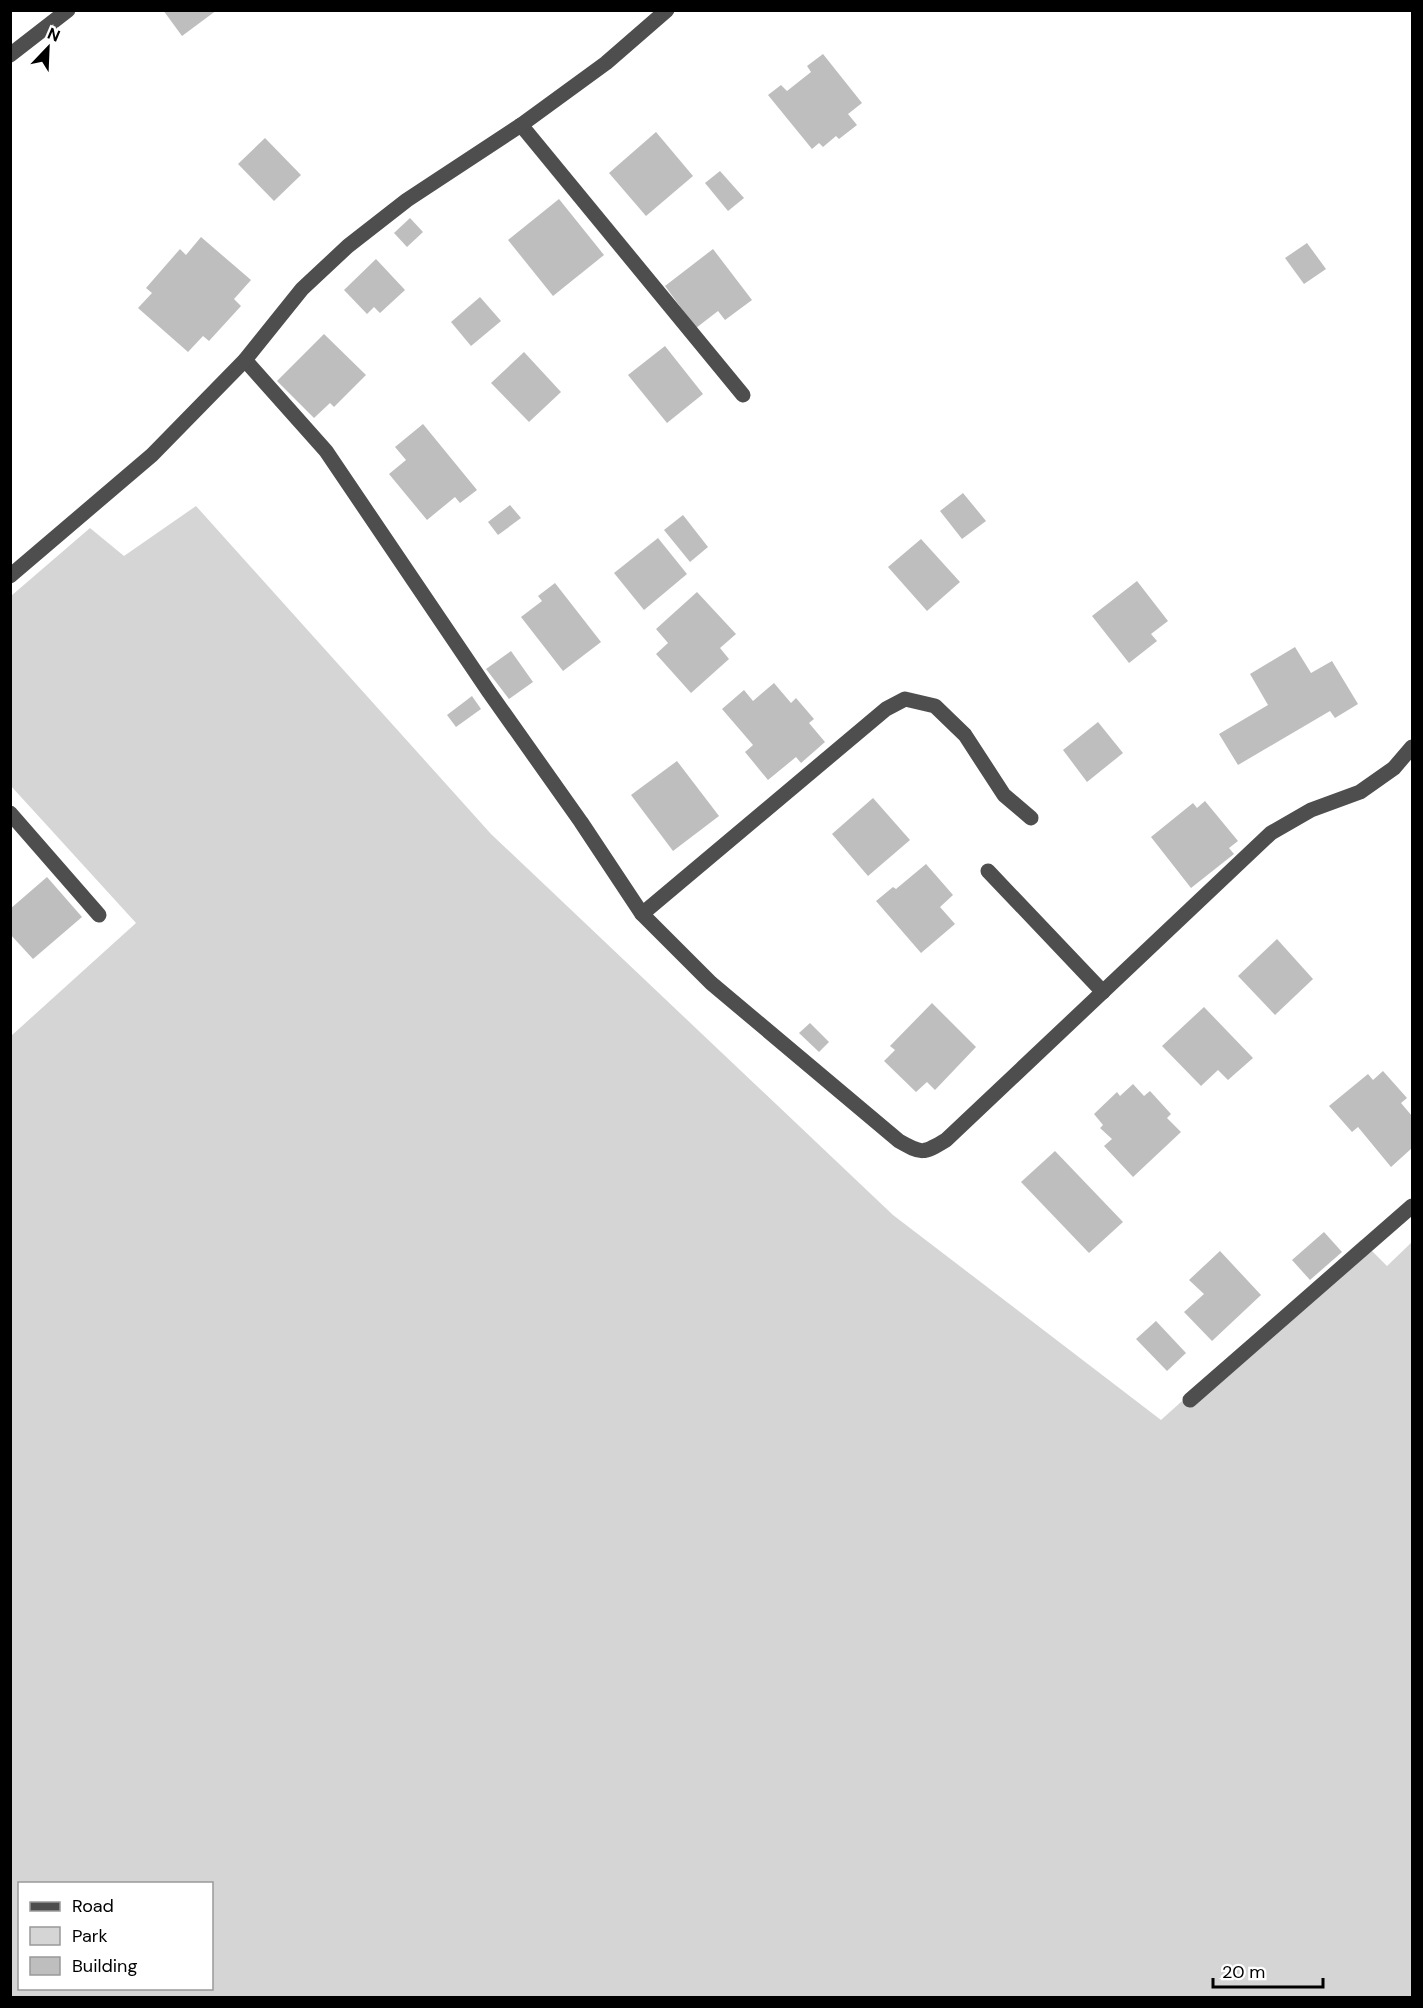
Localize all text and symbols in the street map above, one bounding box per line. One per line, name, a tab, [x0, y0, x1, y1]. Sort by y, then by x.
north arrow	[18, 18, 78, 78]
text: N	[44, 23, 63, 47]
legend	[18, 1882, 213, 1990]
text: Road	[72, 1894, 114, 1918]
text: Park	[72, 1924, 108, 1948]
scale bar	[1213, 1951, 1322, 1989]
text: Building	[72, 1954, 137, 1978]
text: 20 m	[1222, 1960, 1265, 1984]

